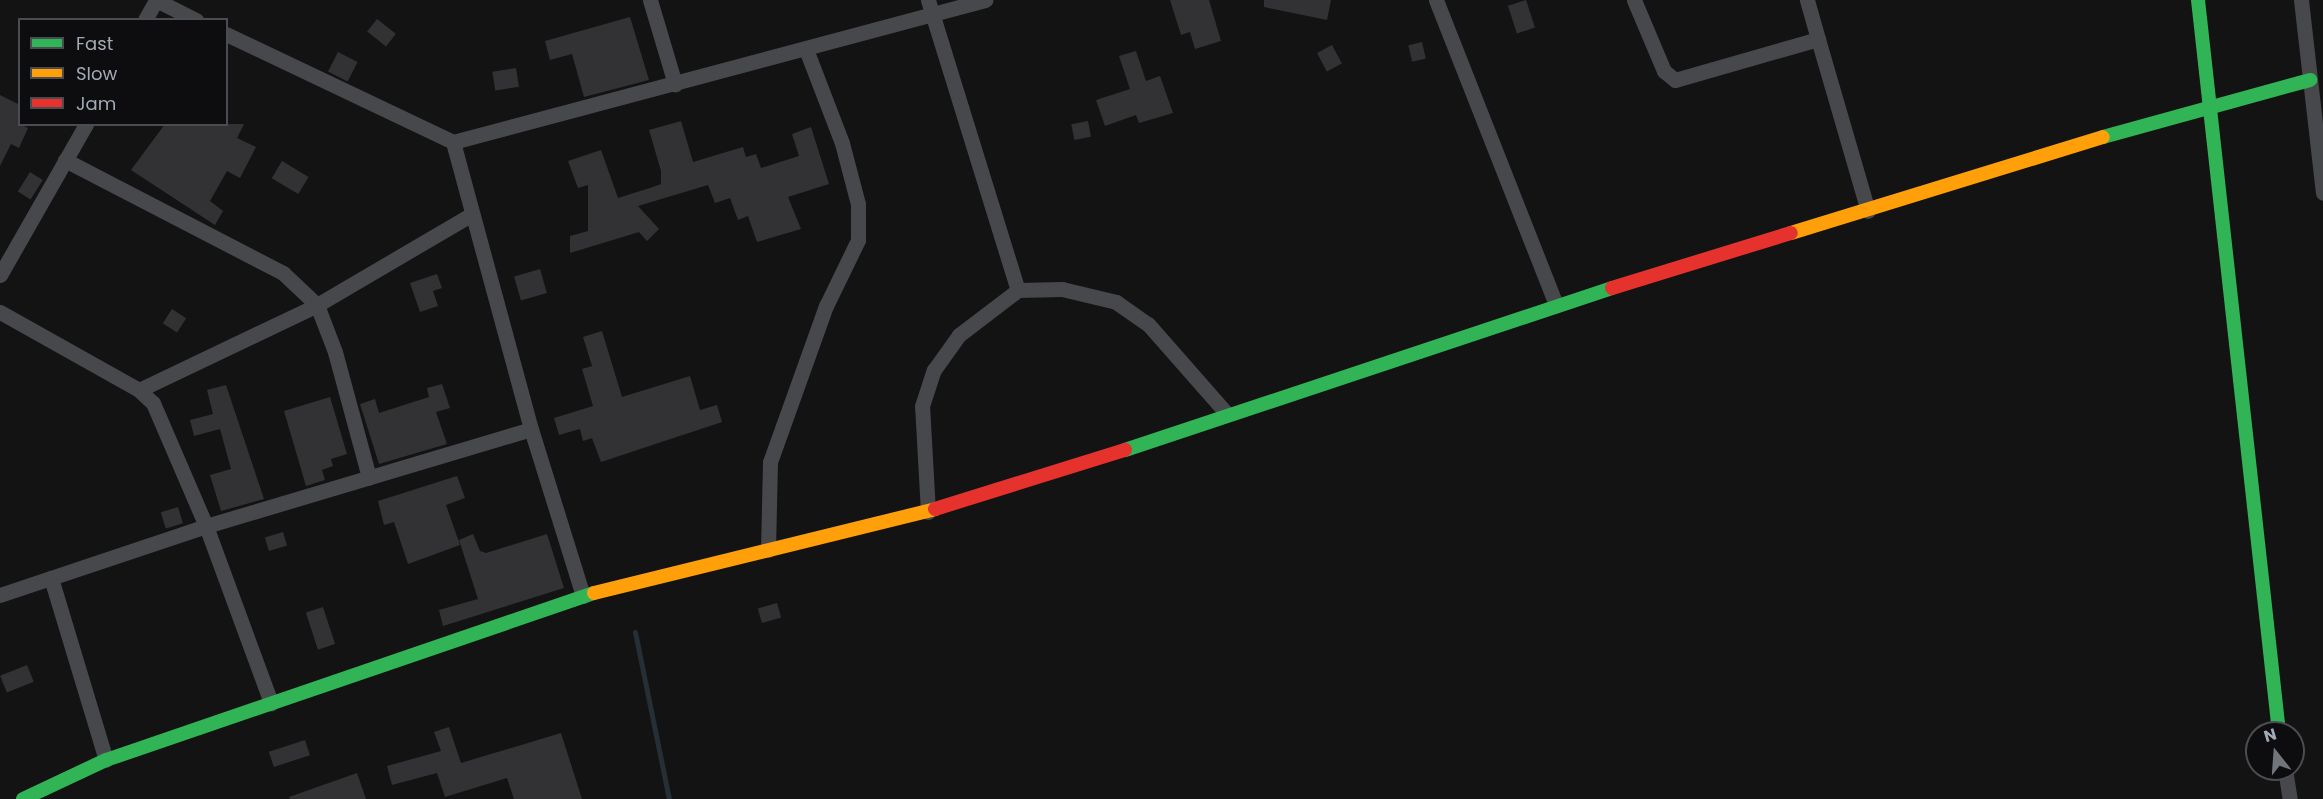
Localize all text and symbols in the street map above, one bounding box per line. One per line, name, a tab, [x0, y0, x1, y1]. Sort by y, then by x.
legend	[18, 18, 228, 126]
text: Fast	[76, 31, 113, 56]
text: Slow	[76, 61, 117, 86]
text: Jam	[76, 91, 116, 116]
north arrow	[2245, 721, 2305, 781]
text: N	[2261, 722, 2279, 748]

